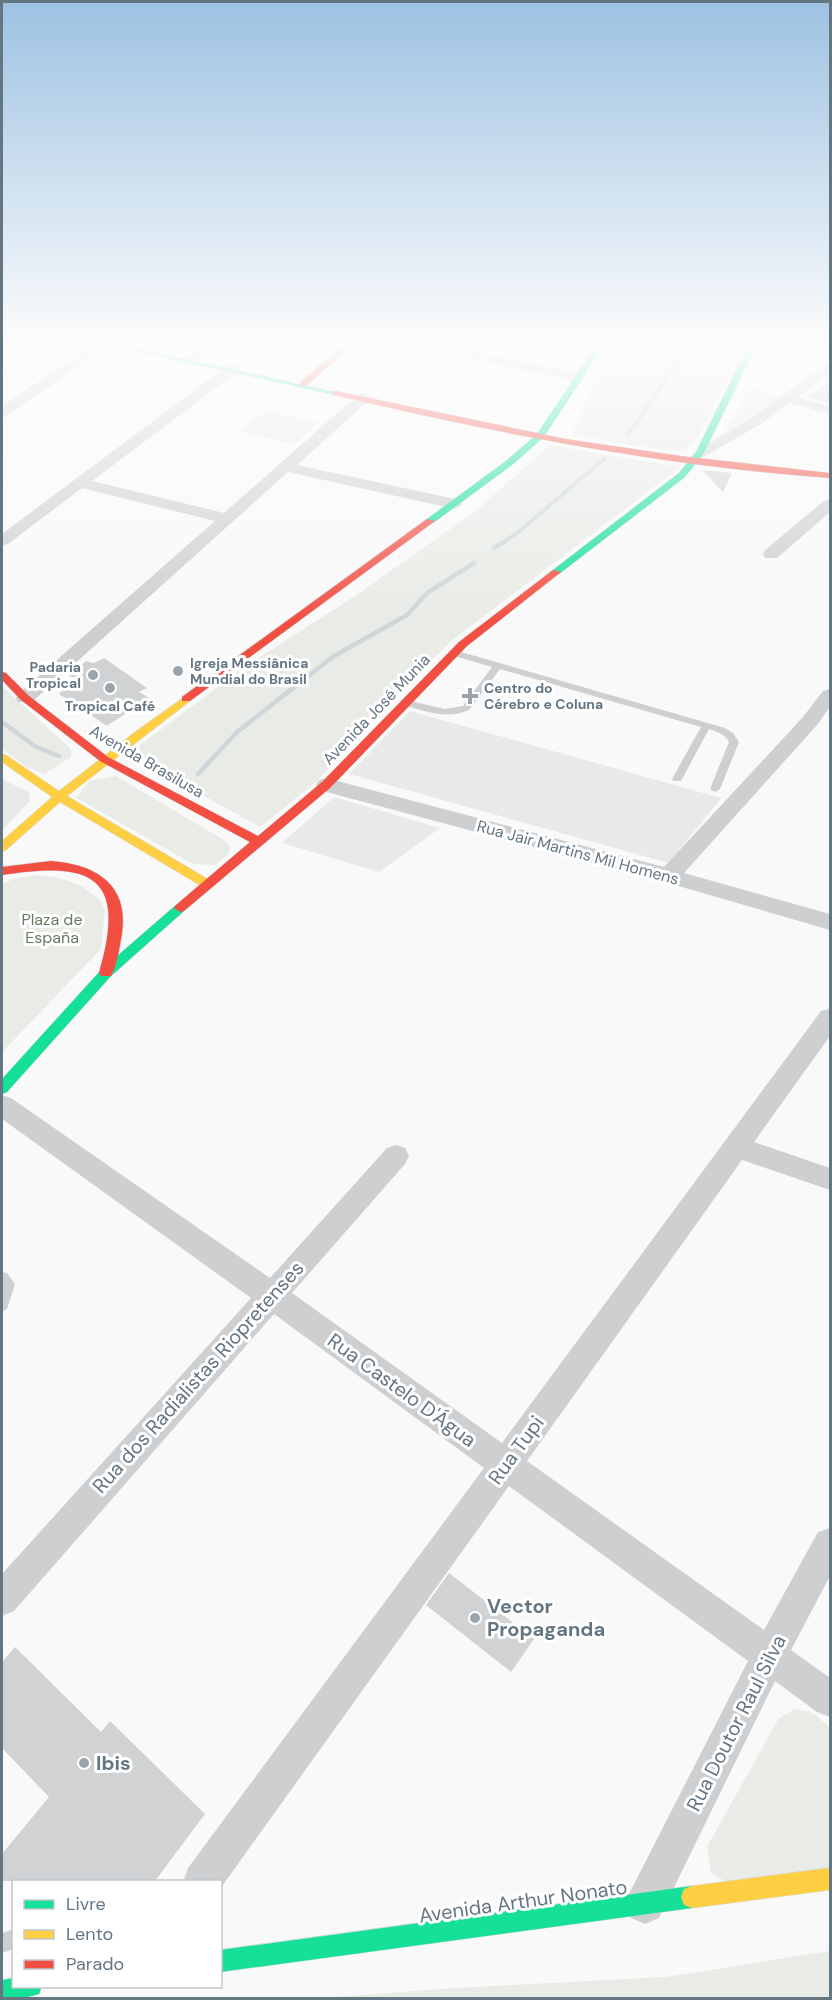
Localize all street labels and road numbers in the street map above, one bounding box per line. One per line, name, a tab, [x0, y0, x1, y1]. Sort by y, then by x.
street label: Avenida José Munia	[318, 649, 435, 769]
street label: Avenida Brasilusa	[86, 720, 208, 803]
street label: Rua Jair Martins Mil Homens	[475, 815, 681, 890]
street label: Rua dos Radialistas Riopretenses	[87, 1255, 309, 1499]
street label: Rua Castelo D'Água	[323, 1327, 481, 1453]
street label: Rua Tupi	[482, 1411, 550, 1489]
street label: Rua Doutor Raul Silva	[680, 1631, 792, 1815]
street label: Avenida Arthur Nonato	[417, 1874, 629, 1928]

